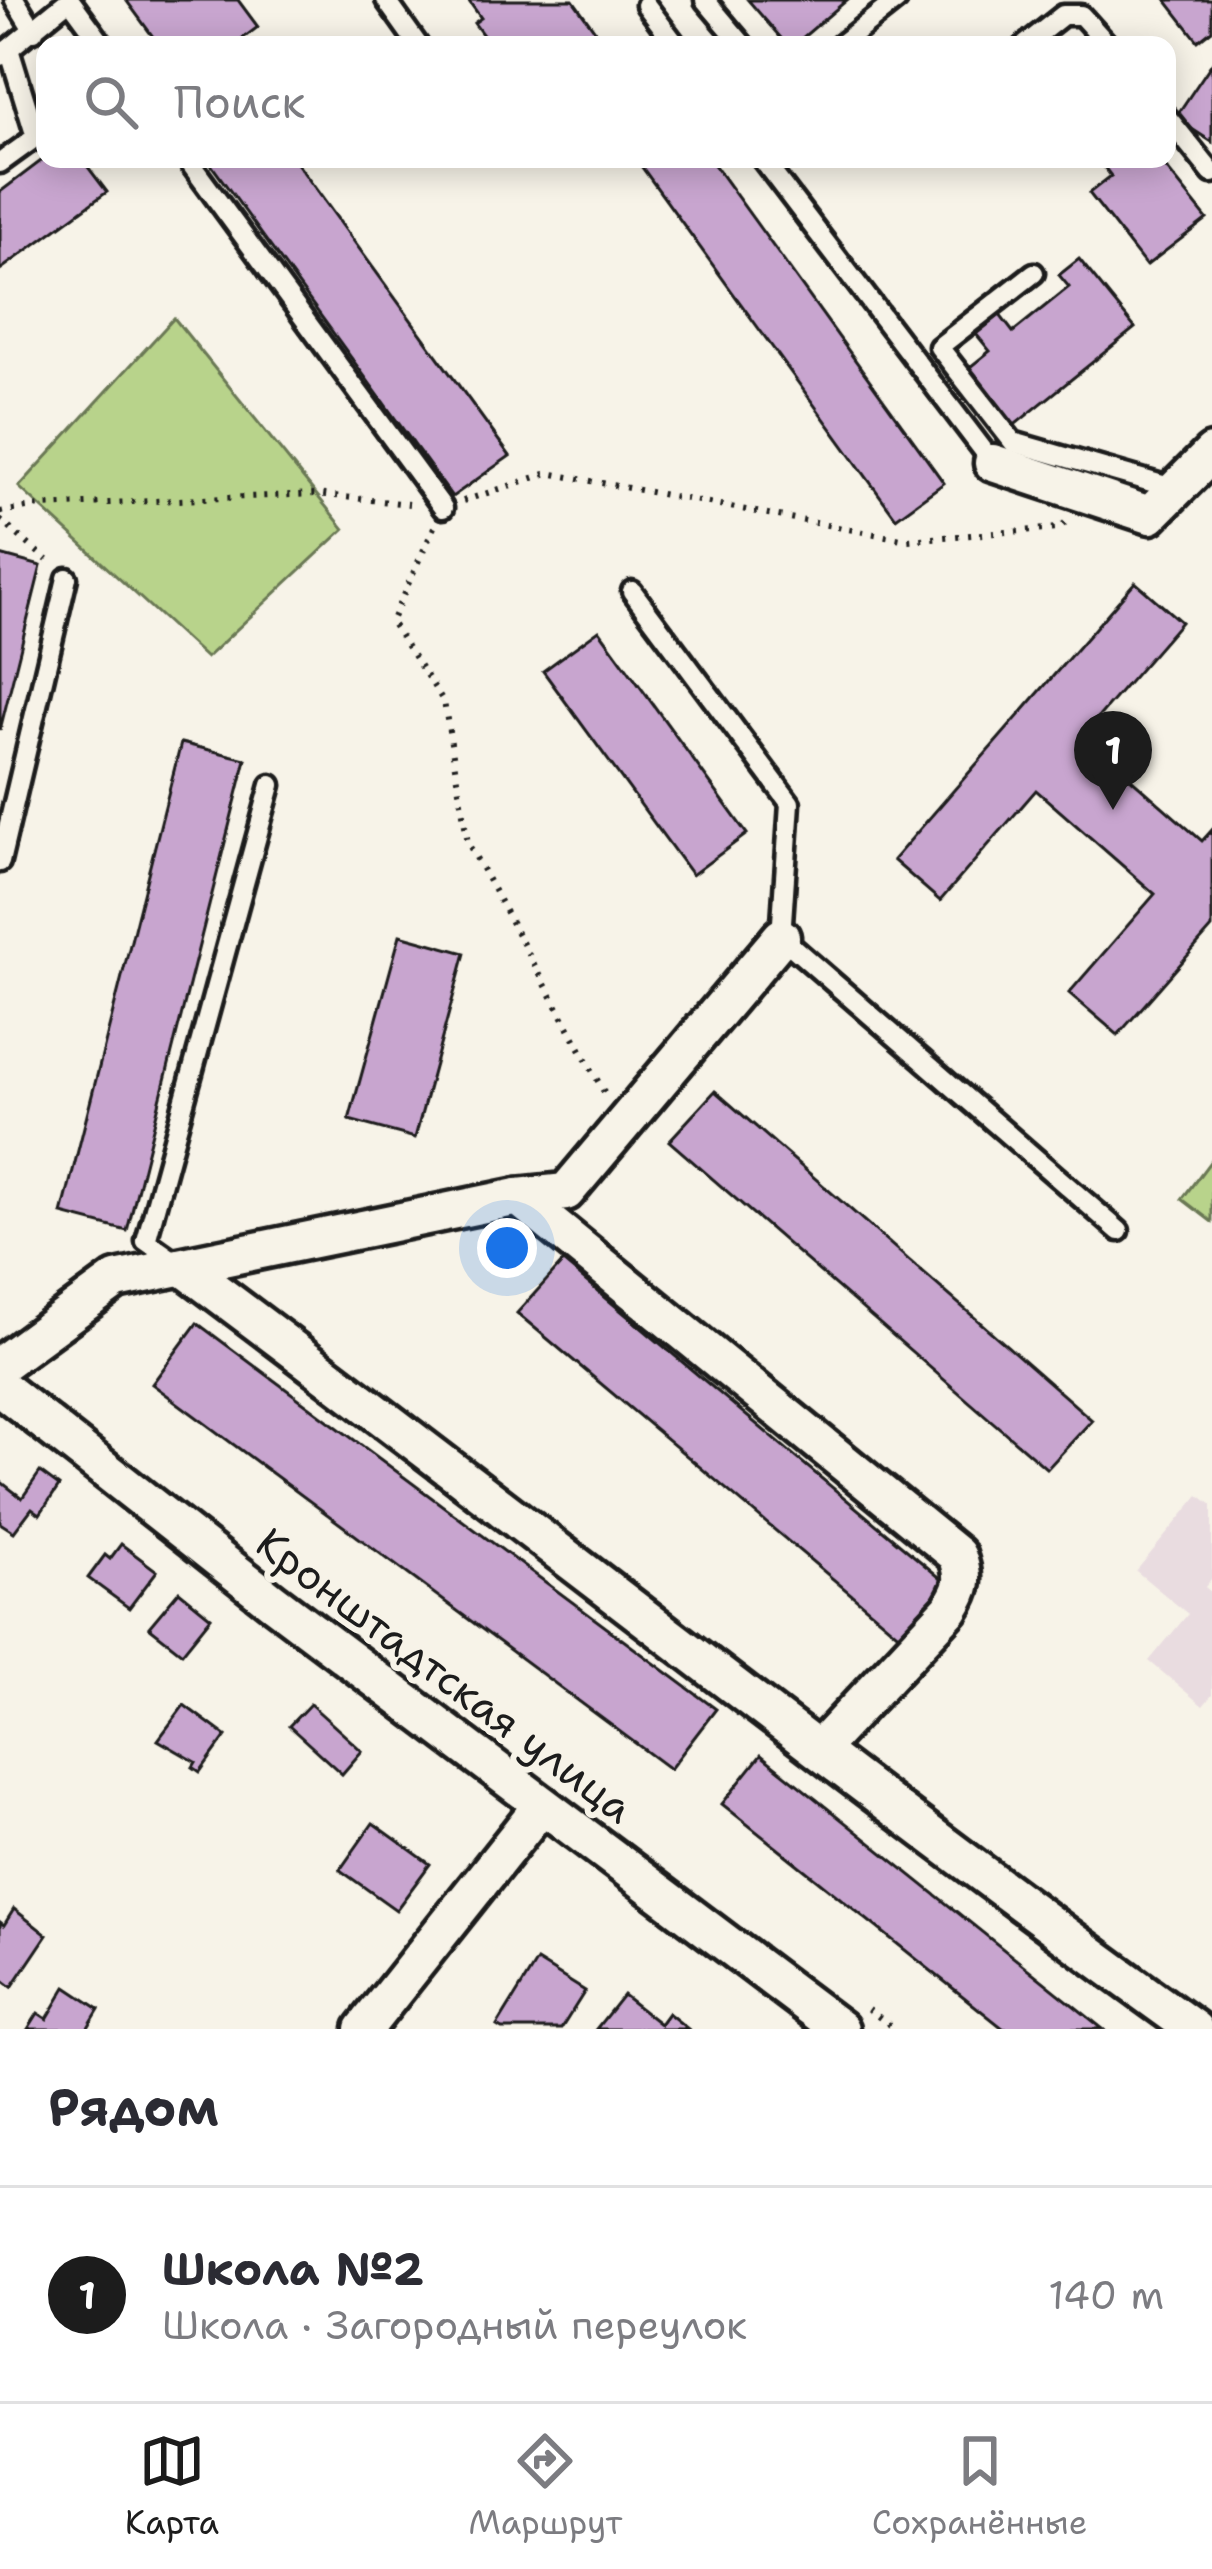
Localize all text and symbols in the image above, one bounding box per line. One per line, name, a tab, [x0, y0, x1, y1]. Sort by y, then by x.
search box	[36, 36, 1176, 168]
icon: search	[78, 69, 144, 135]
text: Поиск	[174, 72, 305, 132]
pin: 1	[1074, 711, 1152, 810]
your location	[477, 1218, 537, 1278]
street label: Кронштадтская улица	[245, 1515, 645, 1835]
text: Рядом	[48, 2073, 219, 2141]
text: Школа №2	[162, 2239, 424, 2299]
text: 1	[78, 2269, 96, 2321]
text: 140 m	[1048, 2269, 1164, 2321]
text: Школа · Загородный переулок	[162, 2299, 747, 2351]
tab: Карта	[125, 2428, 219, 2545]
tab: Маршрут	[468, 2428, 622, 2545]
tab: Сохранённые	[872, 2428, 1087, 2545]

